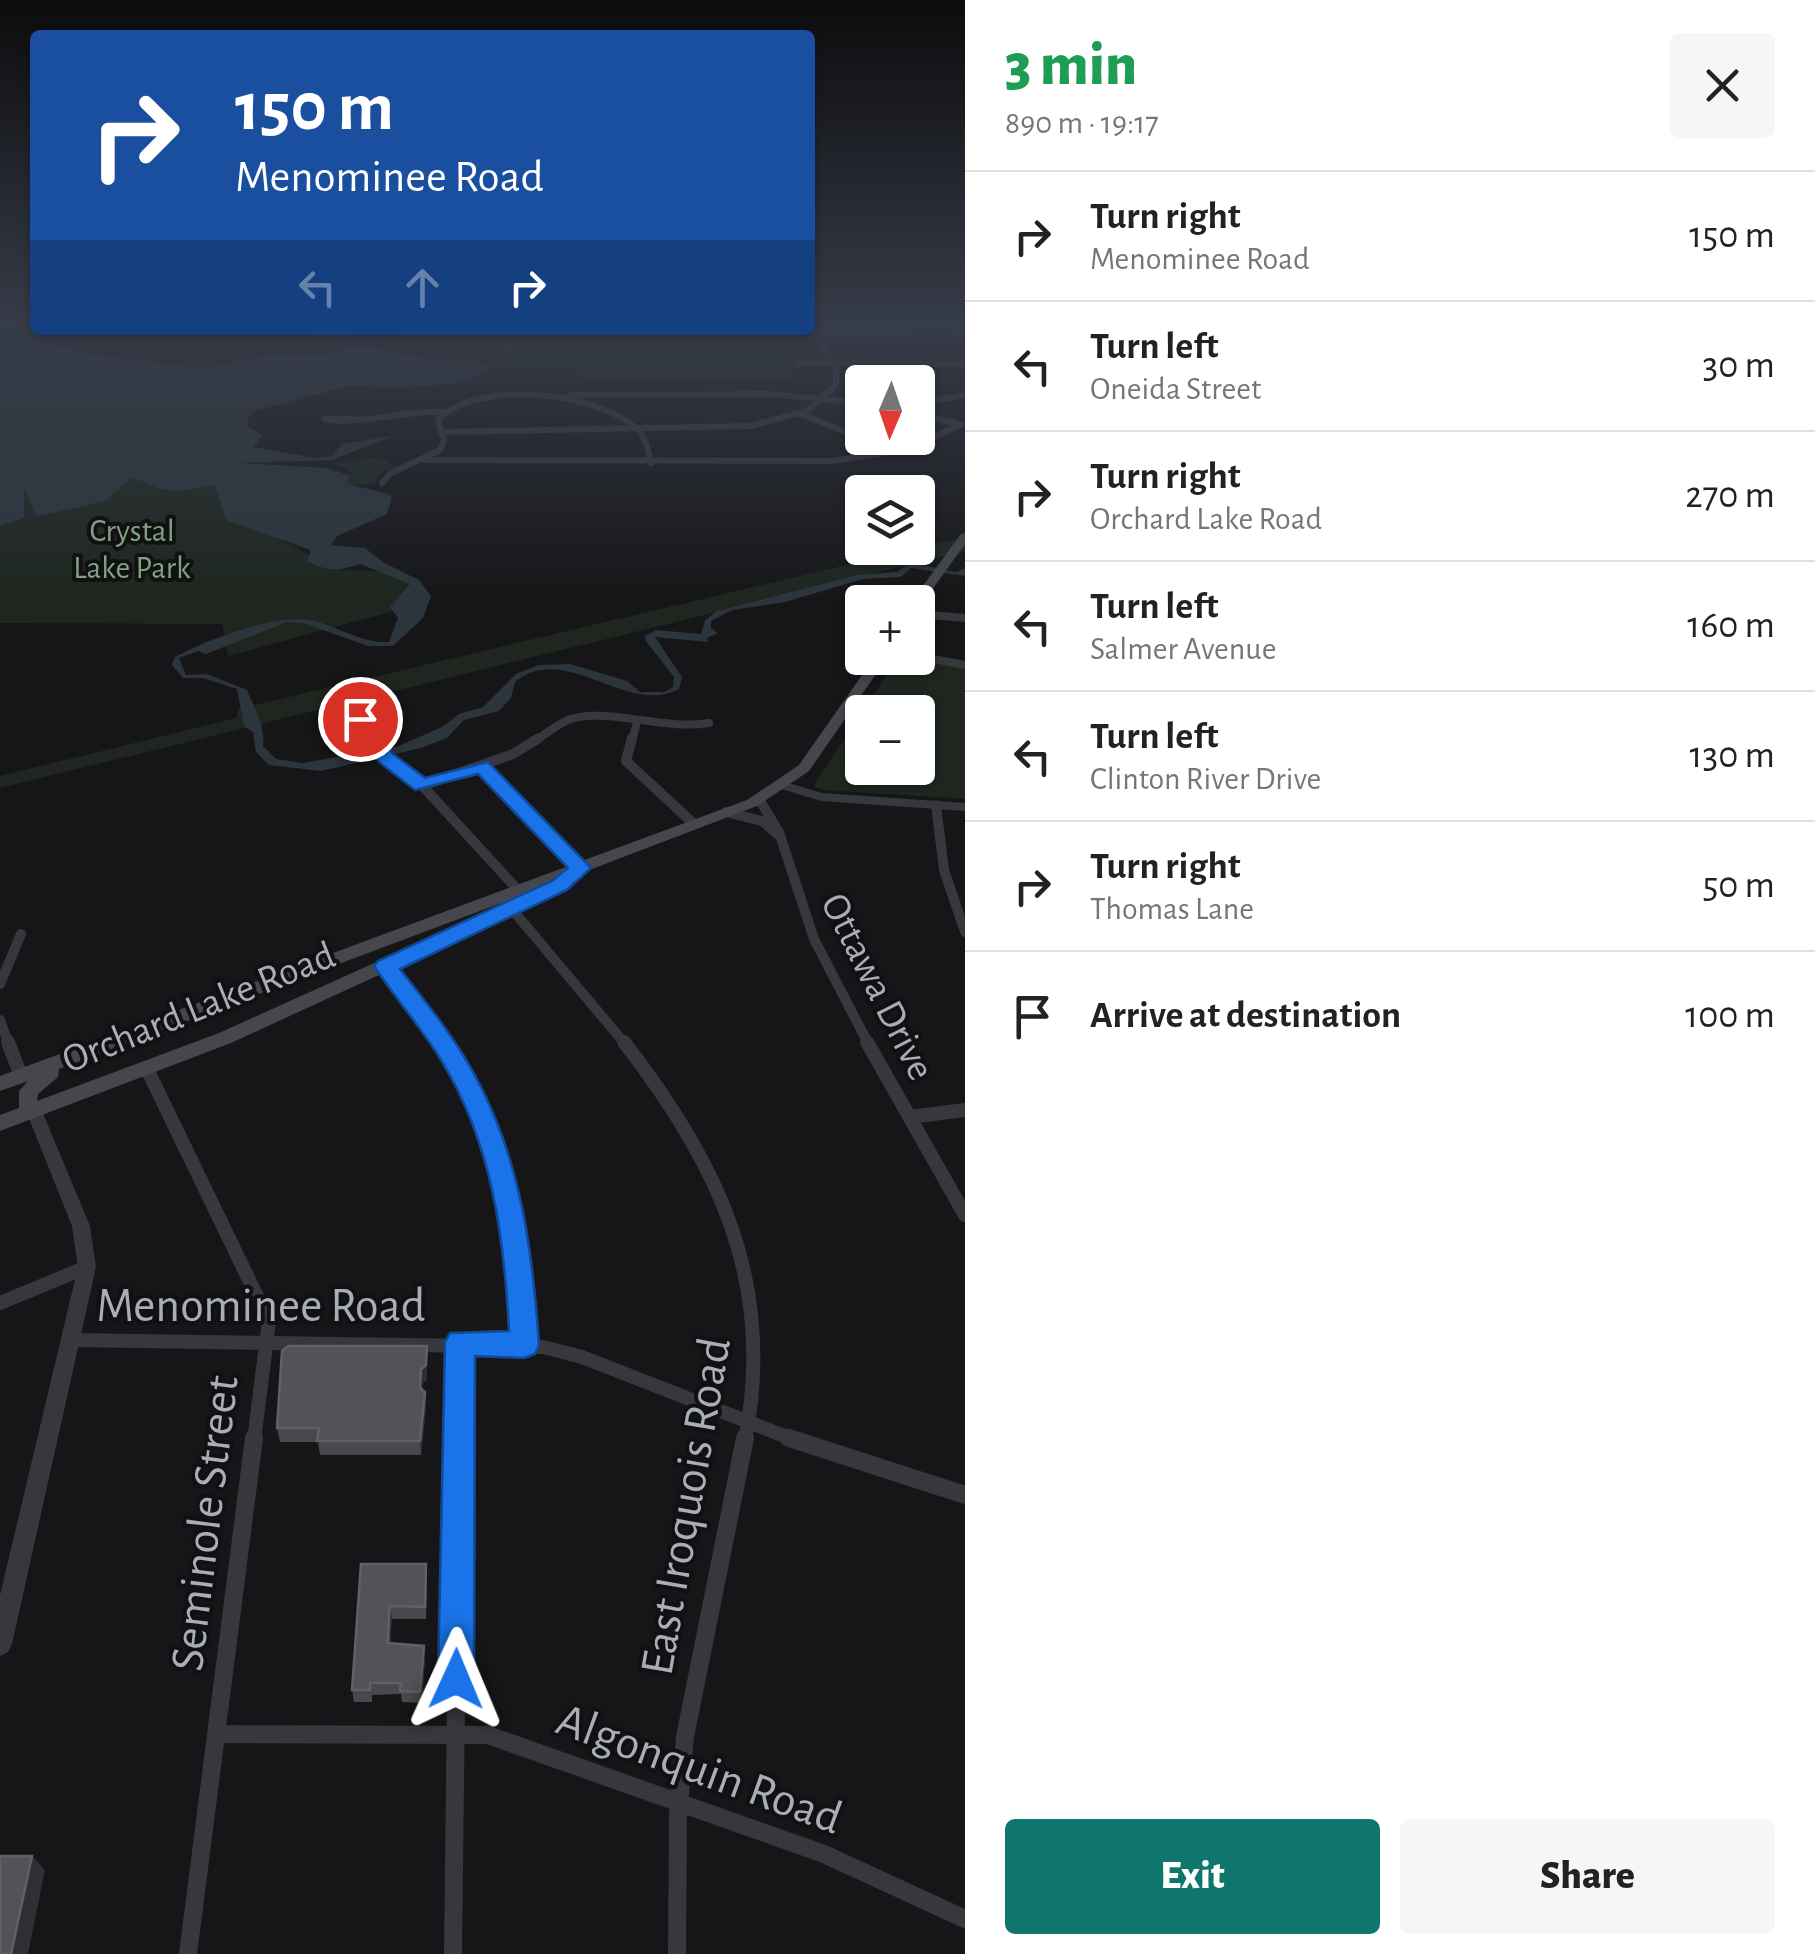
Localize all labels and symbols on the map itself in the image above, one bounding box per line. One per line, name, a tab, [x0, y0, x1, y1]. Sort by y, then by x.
north arrow	[845, 365, 935, 455]
park label: Crystal Lake Park	[73, 515, 191, 584]
pin	[318, 677, 403, 762]
street label: Ottawa Drive	[813, 887, 941, 1087]
street label: Orchard Lake Road	[57, 935, 341, 1081]
street label: Menominee Road	[96, 1283, 426, 1331]
street label: East Iroquois Road	[634, 1334, 740, 1679]
street label: Seminole Street	[164, 1373, 248, 1674]
position arrow	[404, 1627, 508, 1731]
street label: Algonquin Road	[550, 1696, 848, 1844]

